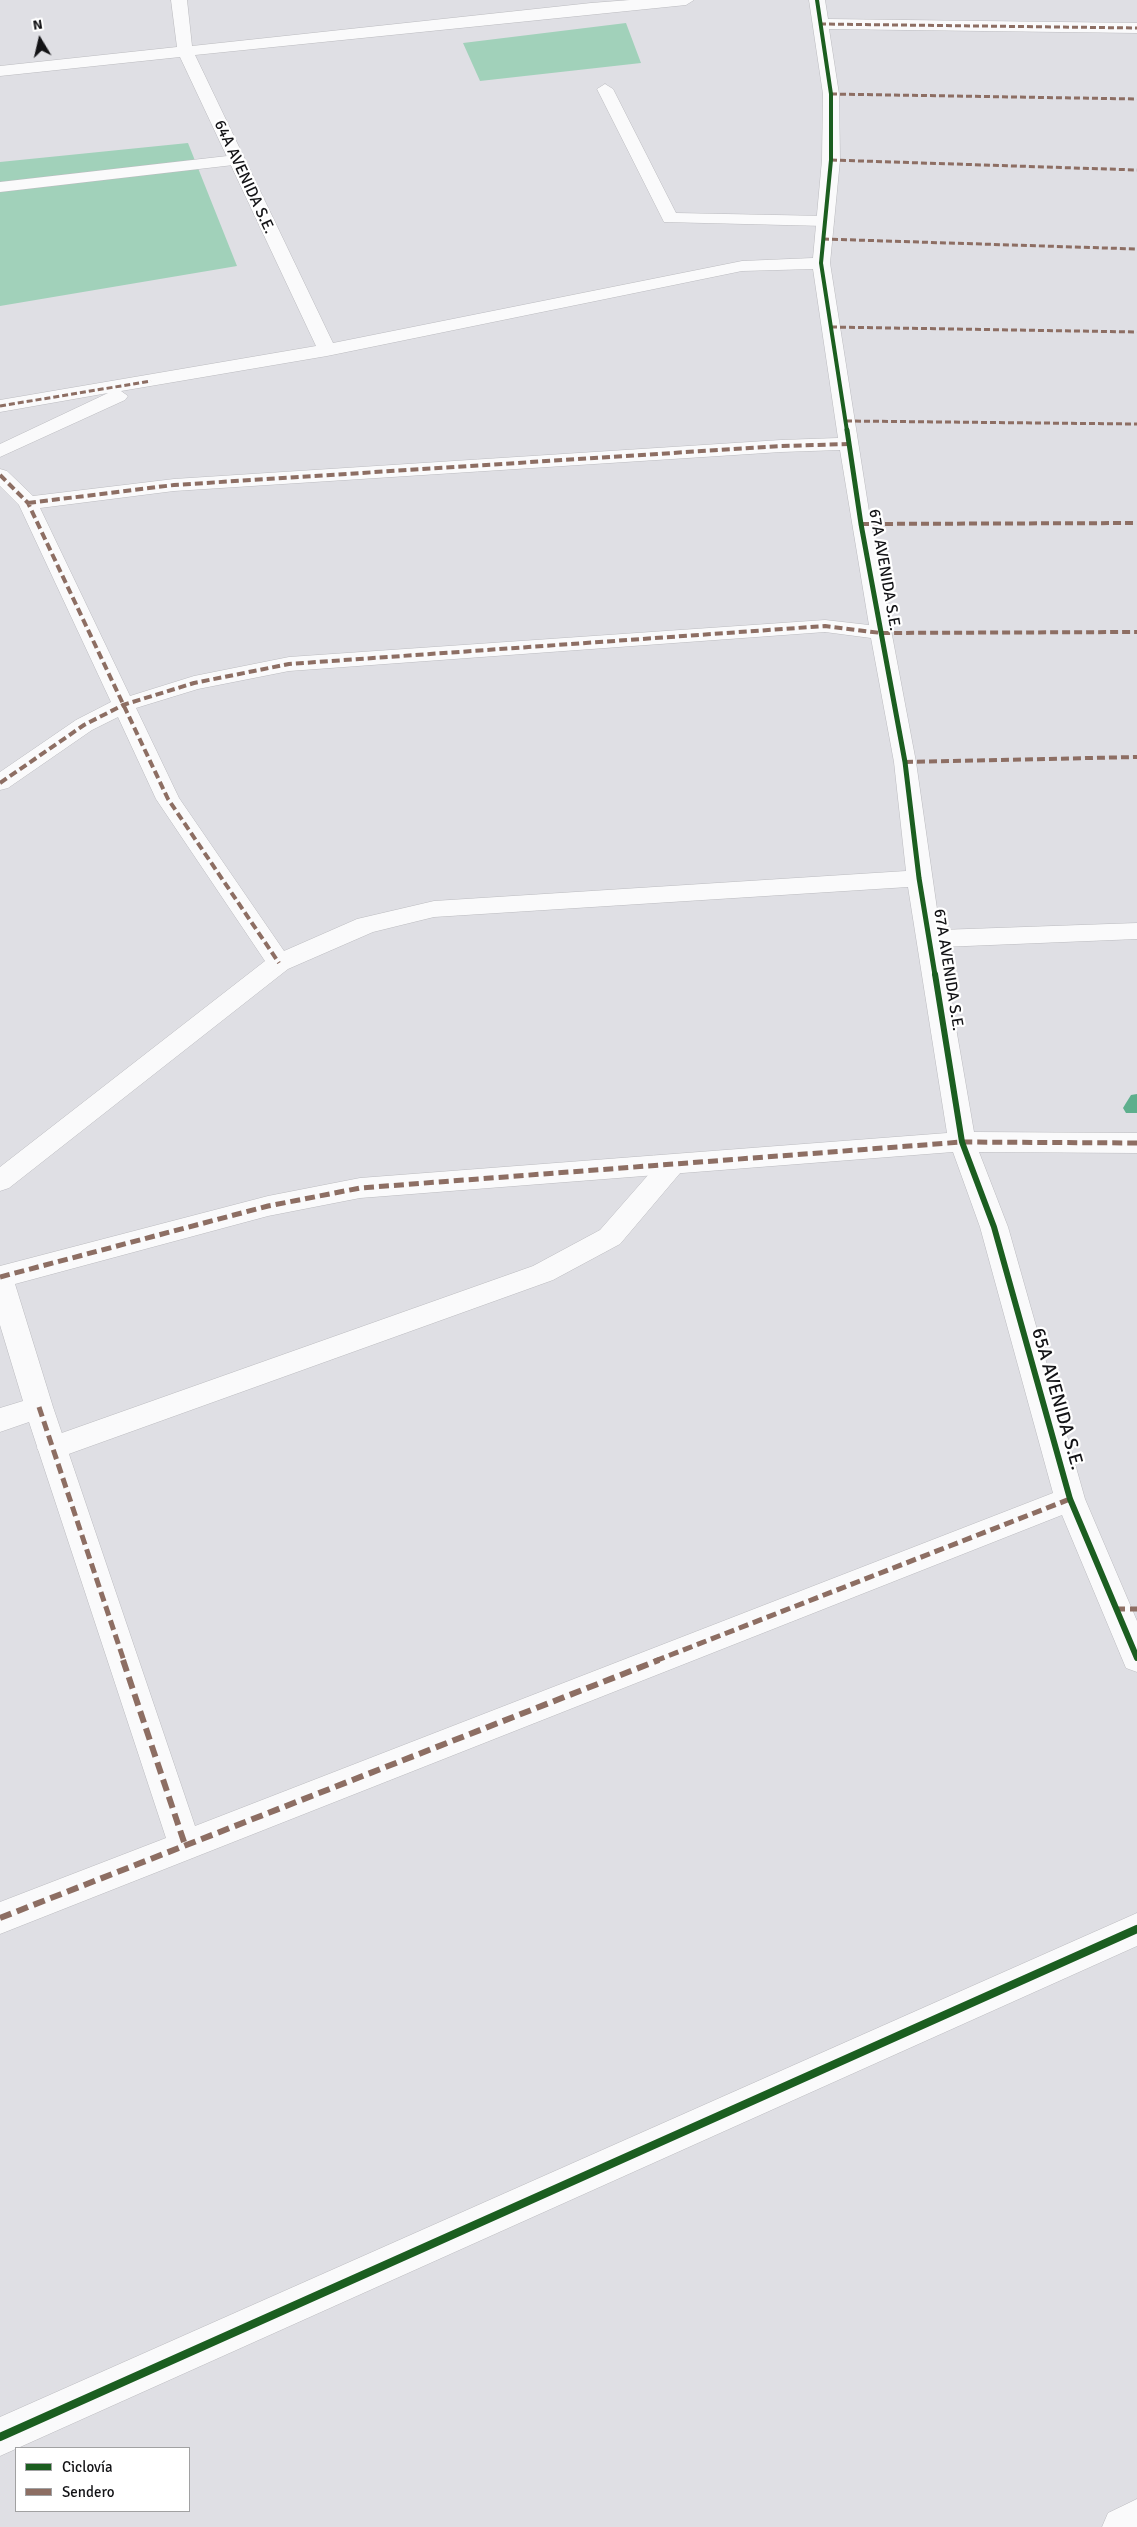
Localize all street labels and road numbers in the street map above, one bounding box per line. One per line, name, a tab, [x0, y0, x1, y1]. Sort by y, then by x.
street label: 64A AVENIDA S.E.	[209, 117, 279, 237]
street label: 67A AVENIDA S.E.	[864, 508, 904, 632]
street label: 67A AVENIDA S.E.	[929, 908, 967, 1032]
street label: 65A AVENIDA S.E.	[1026, 1326, 1088, 1472]

